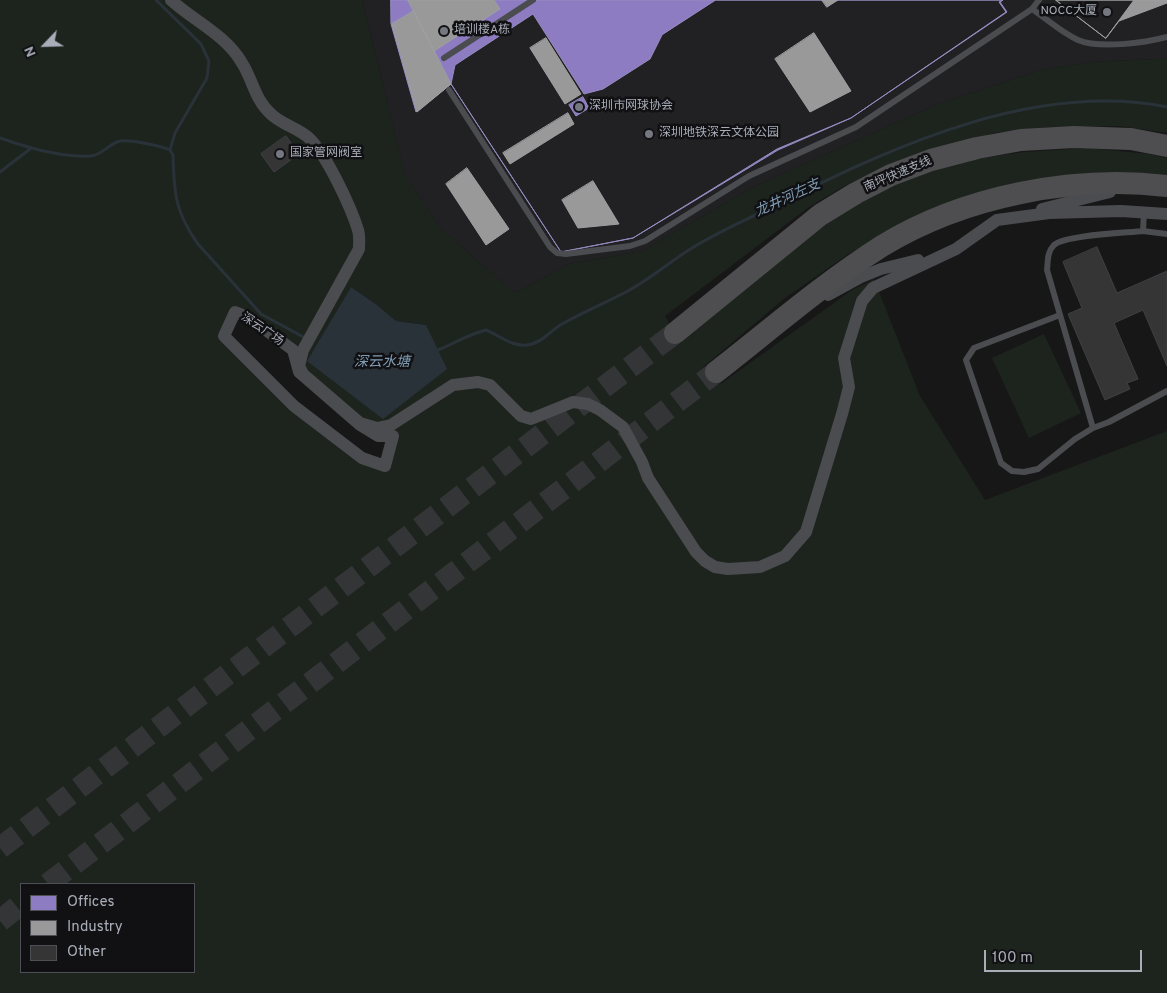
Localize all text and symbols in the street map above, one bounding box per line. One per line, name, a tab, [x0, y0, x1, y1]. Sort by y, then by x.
place label: NOCC大厦	[1040, 5, 1097, 19]
marker: NOCC大厦	[1101, 6, 1113, 18]
north arrow	[20, 20, 70, 70]
place label: 培训楼A栋	[454, 24, 510, 38]
marker: 培训楼A栋	[438, 25, 450, 37]
text: N	[21, 43, 41, 59]
place label: 深圳市网球协会	[589, 100, 673, 114]
marker: 深圳市网球协会	[573, 101, 585, 113]
place label: 深圳地铁深云文体公园	[659, 127, 779, 141]
marker: 深圳地铁深云文体公园	[643, 128, 655, 140]
place label: 国家管网阀室	[290, 147, 362, 161]
marker: 国家管网阀室	[274, 148, 286, 160]
street label: 南坪快速支线	[862, 154, 934, 196]
water label: 龙井河左支	[753, 177, 823, 221]
street label: 深云广场	[238, 311, 286, 349]
water label: 深云水塘	[354, 355, 410, 371]
legend	[20, 883, 195, 973]
text: Offices	[67, 893, 114, 912]
text: Industry	[67, 918, 123, 937]
scale bar	[987, 940, 1144, 972]
text: Other	[67, 943, 106, 962]
text: 100 m	[992, 949, 1033, 968]

